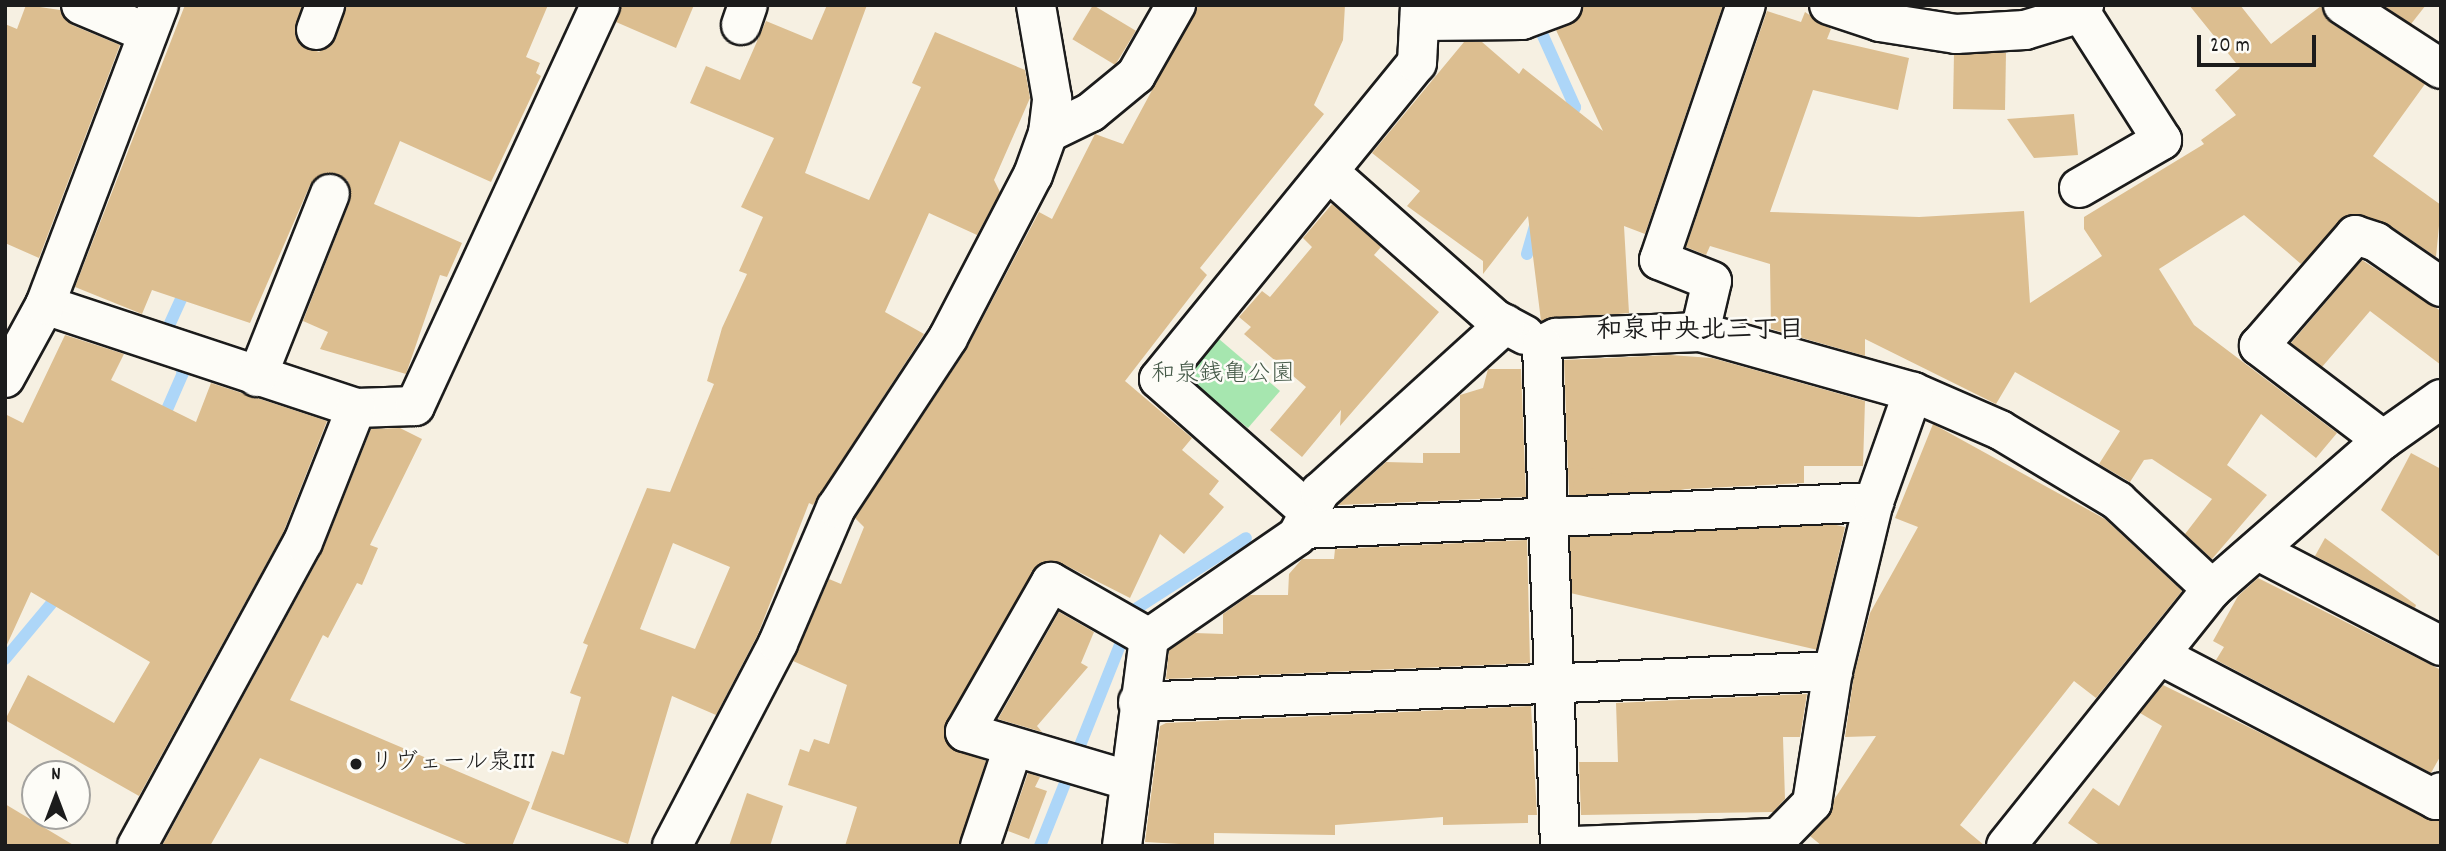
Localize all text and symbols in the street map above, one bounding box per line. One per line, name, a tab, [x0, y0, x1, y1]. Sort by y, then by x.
scale bar	[2201, 21, 2320, 65]
text: 20 m	[2210, 32, 2250, 62]
district label: 和泉中央北三丁目	[1596, 316, 1804, 348]
park label: 和泉銭亀公園	[1151, 362, 1295, 390]
place label: リヴェール泉III	[370, 750, 536, 778]
marker: リヴェール泉III	[348, 756, 364, 772]
north arrow	[21, 760, 91, 830]
text: N	[51, 762, 61, 789]

